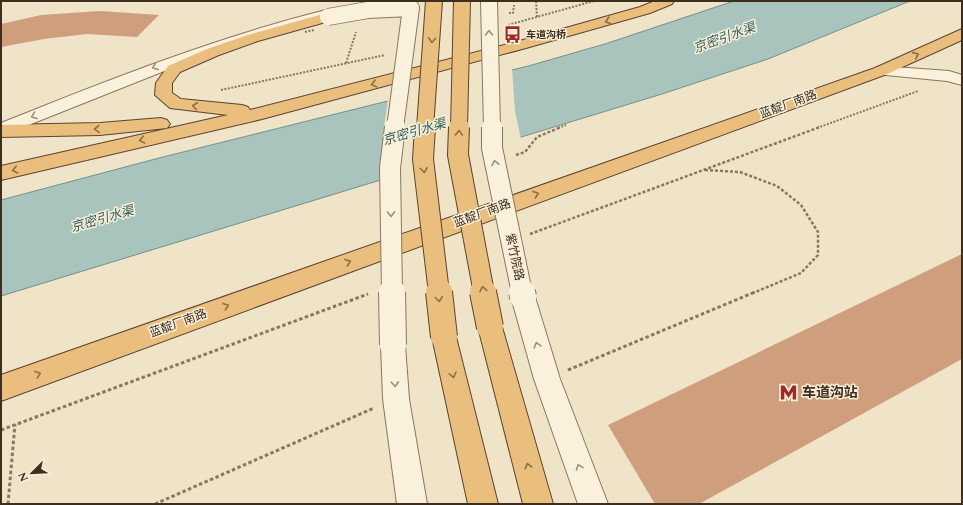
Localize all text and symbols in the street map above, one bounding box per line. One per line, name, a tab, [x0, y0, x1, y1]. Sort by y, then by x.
one-way arrow	[605, 16, 612, 25]
water label: 京密引水渠	[690, 17, 760, 58]
bus stop icon: 车道沟桥	[503, 24, 523, 44]
place label: 车道沟桥	[526, 27, 566, 43]
one-way arrow	[485, 30, 494, 36]
one-way arrow	[427, 37, 436, 43]
one-way arrow	[912, 52, 920, 60]
one-way arrow	[152, 63, 159, 71]
one-way arrow	[371, 79, 377, 87]
street label: 蓝靛厂南路	[757, 85, 820, 124]
one-way arrow	[192, 102, 198, 111]
one-way arrow	[31, 111, 39, 119]
water label: 京密引水渠	[380, 113, 450, 151]
one-way arrow	[94, 125, 100, 133]
one-way arrow	[454, 130, 463, 136]
one-way arrow	[139, 136, 145, 144]
one-way arrow	[491, 160, 499, 166]
one-way arrow	[12, 165, 18, 173]
one-way arrow	[420, 166, 429, 173]
one-way arrow	[532, 190, 539, 198]
street label: 蓝靛厂南路	[451, 194, 514, 233]
water label: 京密引水渠	[68, 200, 138, 238]
one-way arrow	[387, 211, 395, 217]
street label: 紫竹院路	[500, 232, 529, 283]
one-way arrow	[344, 258, 351, 266]
one-way arrow	[479, 286, 488, 292]
one-way arrow	[434, 296, 443, 302]
one-way arrow	[222, 302, 229, 311]
street label: 蓝靛厂南路	[147, 304, 210, 343]
one-way arrow	[533, 341, 542, 348]
one-way arrow	[34, 371, 41, 379]
one-way arrow	[448, 372, 456, 379]
one-way arrow	[391, 381, 400, 387]
metro station icon: 车道沟站	[779, 382, 799, 402]
place label: 车道沟站	[802, 382, 858, 403]
north arrow	[12, 453, 52, 493]
one-way arrow	[524, 463, 533, 470]
one-way arrow	[576, 464, 584, 471]
text: N	[14, 469, 33, 484]

